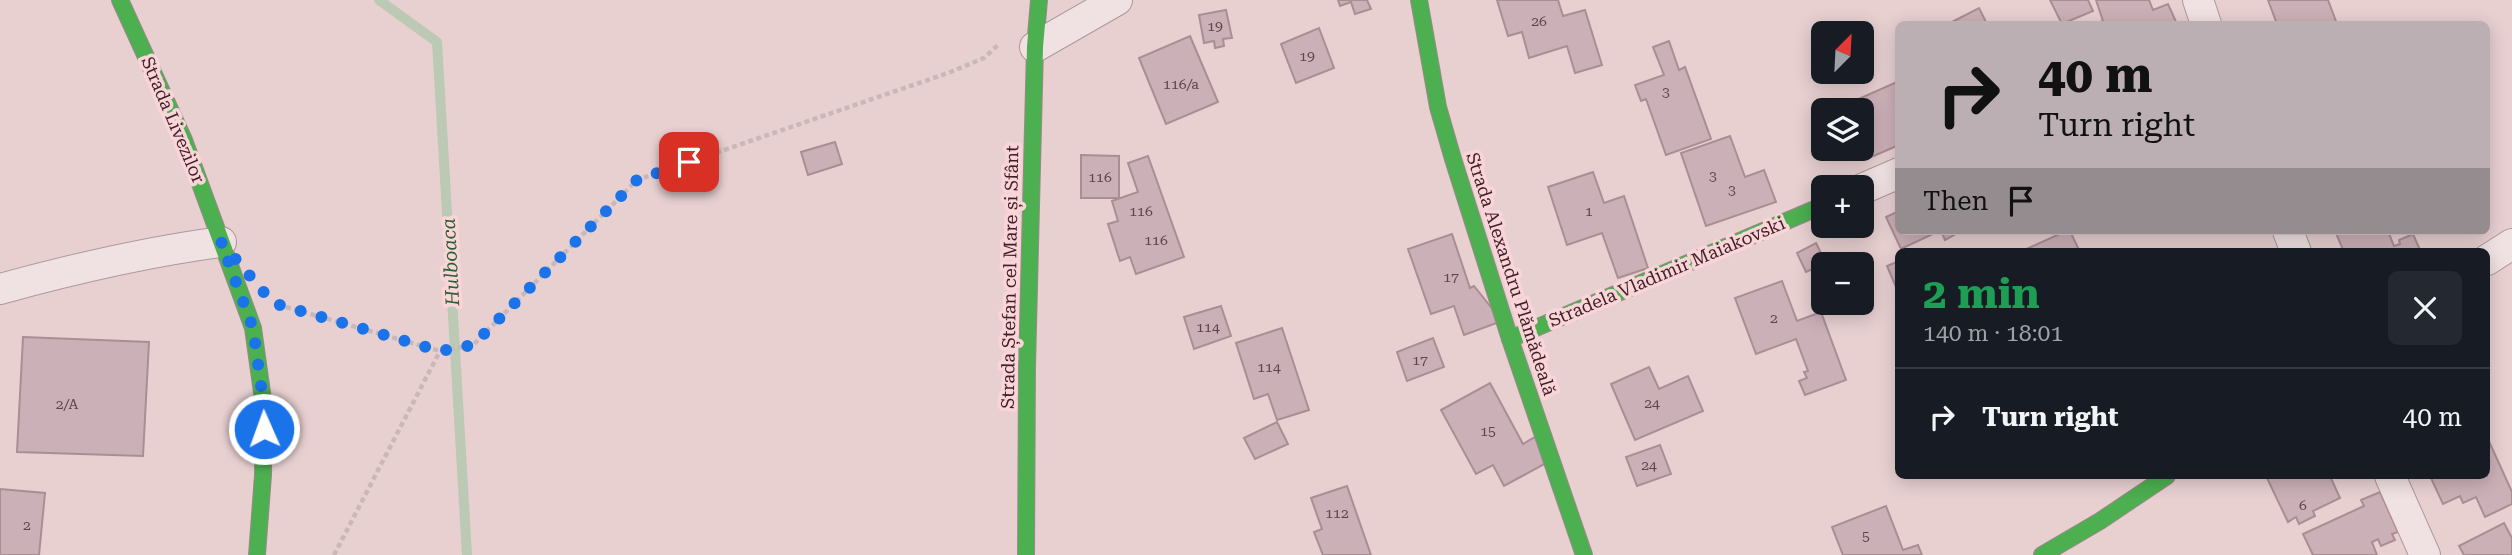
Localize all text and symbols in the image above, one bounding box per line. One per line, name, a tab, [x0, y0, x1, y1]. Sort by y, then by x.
house number: 26	[1531, 13, 1547, 29]
house number: 19	[1207, 18, 1223, 34]
north arrow	[1811, 21, 1874, 84]
map controls	[1811, 21, 1874, 315]
text: 40 m	[2038, 47, 2153, 104]
house number: 19	[1299, 48, 1315, 64]
icon: right	[1923, 49, 2014, 140]
street label: Strada Livezilor	[137, 53, 210, 186]
house number: 116/a	[1163, 76, 1199, 92]
house number: 3	[1662, 84, 1670, 100]
button: layers	[1811, 98, 1874, 161]
text: Turn right	[2038, 106, 2195, 144]
pin	[659, 132, 719, 192]
icon: arrive	[670, 143, 708, 181]
street label: Strada Ștefan cel Mare și Sfânt	[997, 145, 1023, 409]
street label: Strada Alexandru Plămădeală	[1462, 150, 1561, 398]
house number: 3	[1709, 168, 1717, 184]
house number: 116	[1088, 169, 1112, 185]
button: +	[1811, 175, 1874, 238]
house number: 3	[1728, 182, 1736, 198]
icon: arrive	[2002, 182, 2040, 220]
text: Then	[1923, 186, 1988, 216]
house number: 116	[1129, 203, 1153, 219]
house number: 1	[1585, 203, 1593, 219]
street label: Stradela Vladimir Maiakovski	[1545, 212, 1788, 331]
water label: Hulboaca	[437, 218, 464, 307]
house number: 116	[1144, 232, 1168, 248]
button: −	[1811, 252, 1874, 315]
house number: 17	[1443, 269, 1459, 285]
text: 2 min	[1923, 269, 2040, 318]
button: close	[2388, 271, 2462, 345]
house number: 2	[1770, 310, 1778, 326]
house number: 114	[1196, 319, 1220, 335]
text: 140 m · 18:01	[1923, 320, 2063, 347]
house number: 17	[1412, 352, 1428, 368]
house number: 114	[1257, 359, 1281, 375]
position arrow	[227, 392, 301, 466]
house number: 24	[1644, 395, 1660, 411]
house number: 2/A	[56, 396, 78, 412]
icon: right	[1923, 398, 1961, 436]
text: Turn right	[1982, 402, 2118, 432]
text: 40 m	[2403, 402, 2462, 432]
house number: 15	[1480, 423, 1496, 439]
house number: 24	[1641, 457, 1657, 473]
house number: 6	[2299, 497, 2307, 513]
house number: 112	[1325, 505, 1349, 521]
house number: 2	[23, 517, 31, 533]
house number: 5	[1862, 528, 1870, 544]

